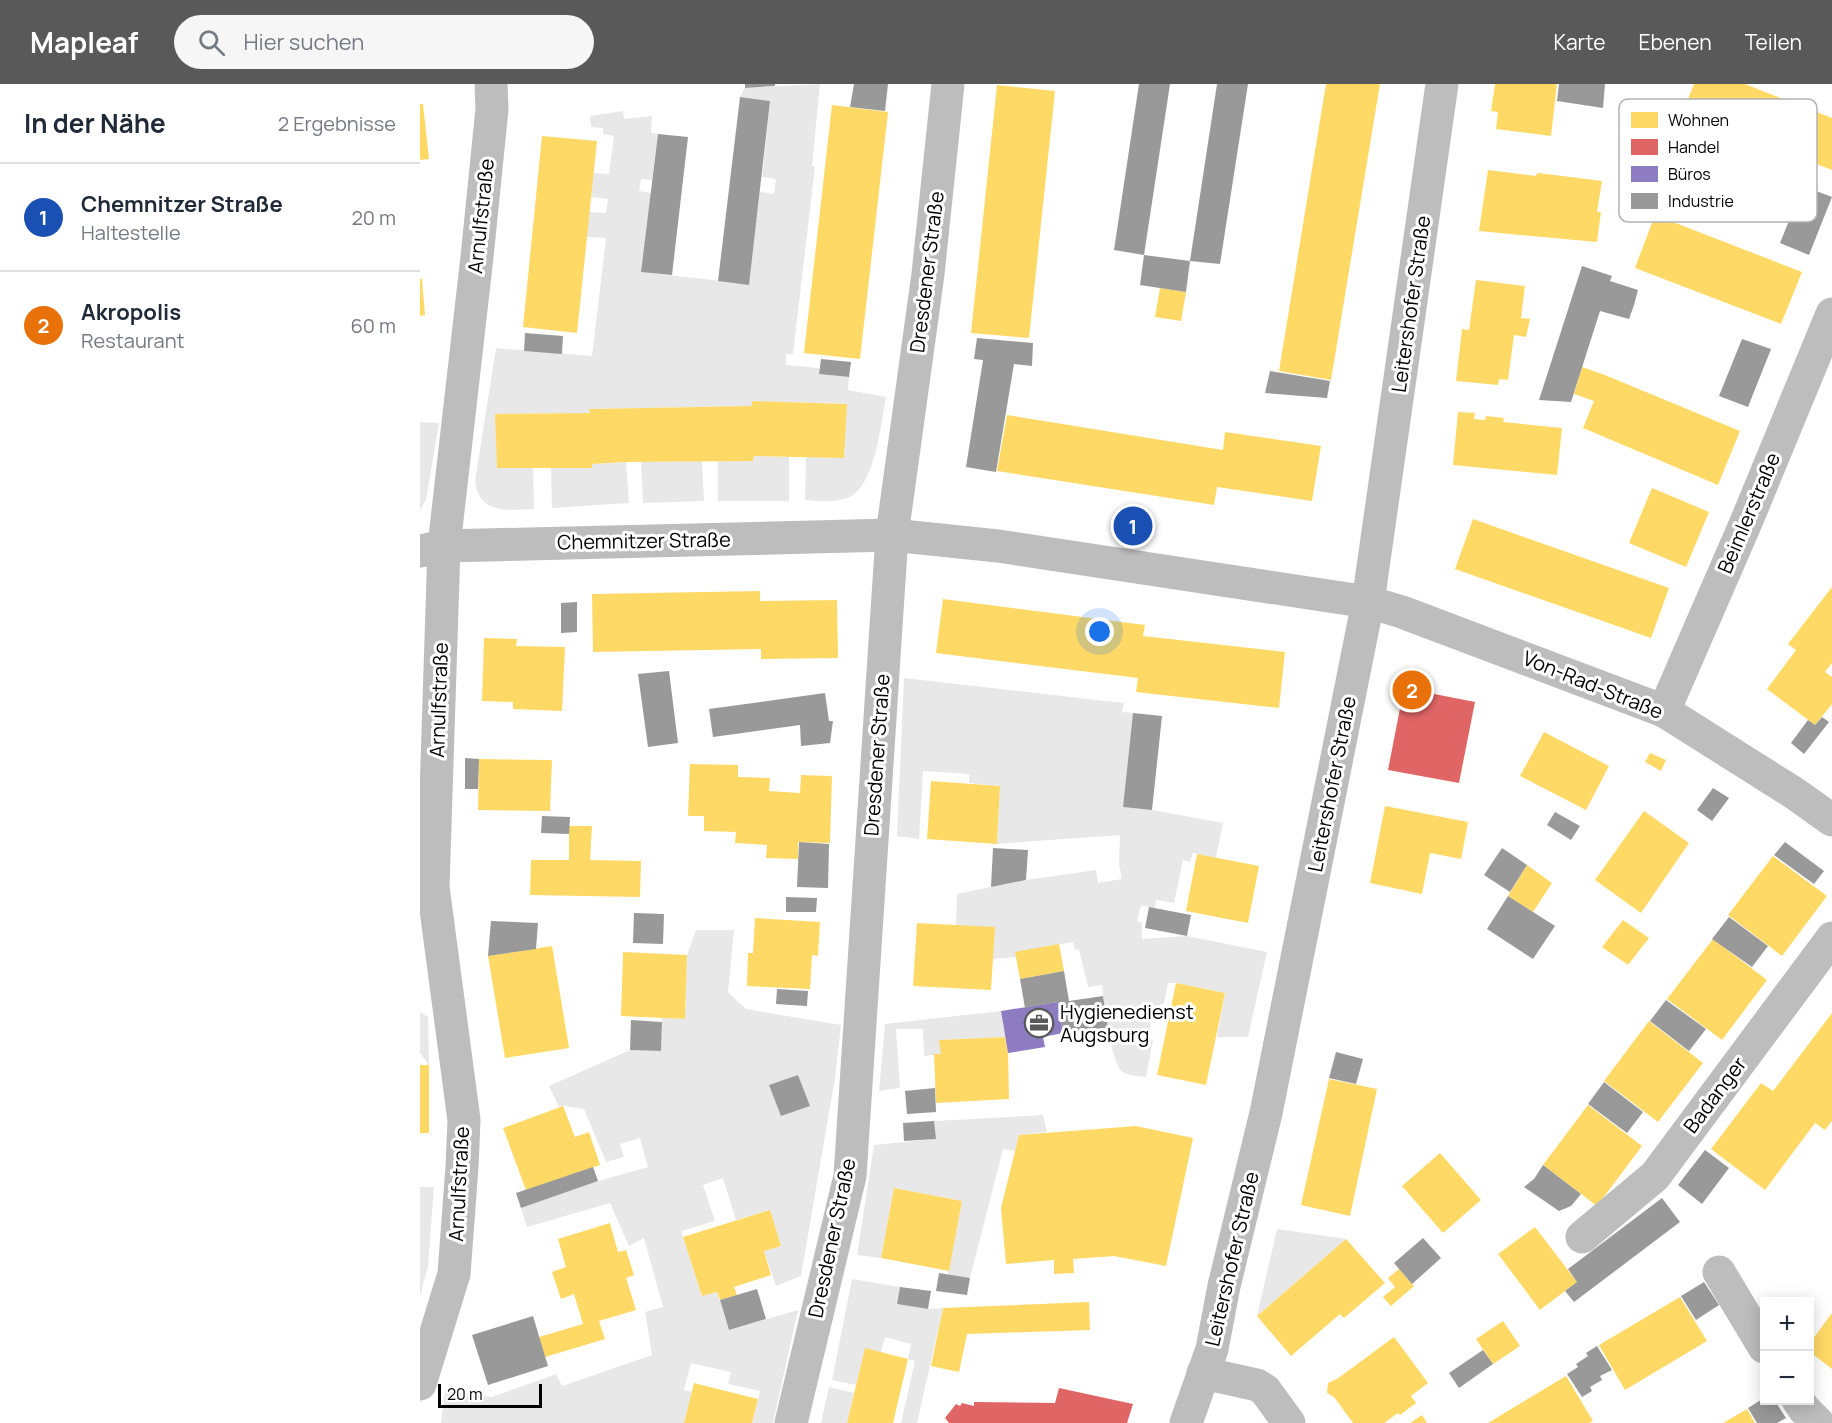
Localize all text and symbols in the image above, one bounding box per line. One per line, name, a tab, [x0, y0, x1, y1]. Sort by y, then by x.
search box	[174, 15, 594, 69]
text: Mapleaf	[30, 23, 138, 61]
icon: search	[195, 26, 228, 59]
text: Hier suchen	[243, 27, 364, 57]
text: Karte	[1553, 28, 1605, 56]
text: Ebenen	[1638, 28, 1712, 56]
text: Teilen	[1745, 28, 1802, 56]
legend	[1619, 99, 1817, 222]
text: In der Nähe	[24, 105, 166, 141]
text: Wohnen	[1668, 109, 1729, 131]
text: 2 Ergebnisse	[278, 110, 396, 137]
text: Handel	[1668, 136, 1720, 158]
street label: Arnulfstraße	[461, 157, 500, 275]
text: Büros	[1668, 163, 1711, 185]
text: Chemnitzer Straße	[81, 189, 283, 219]
street label: Dresdener Straße	[903, 190, 950, 354]
text: Industrie	[1668, 190, 1734, 212]
text: 1	[39, 204, 48, 231]
text: 20 m	[351, 204, 396, 231]
street label: Leitershofer Straße	[1385, 214, 1436, 394]
text: Haltestelle	[81, 219, 181, 246]
text: Akropolis	[81, 297, 181, 327]
text: 2	[38, 312, 49, 339]
text: 60 m	[350, 312, 396, 339]
text: Restaurant	[81, 327, 185, 354]
street label: Beimlerstraße	[1711, 448, 1786, 577]
pin: 1	[1114, 504, 1152, 548]
street label: Chemnitzer Straße	[557, 525, 731, 556]
your location	[1085, 617, 1114, 646]
street label: Arnulfstraße	[423, 642, 454, 758]
street label: Von-Rad-Straße	[1519, 644, 1667, 725]
pin: 2	[1392, 668, 1432, 712]
street label: Dresdener Straße	[857, 673, 896, 837]
street label: Leitershofer Straße	[1301, 694, 1362, 874]
place label: Hygienedienst Augsburg	[1060, 998, 1194, 1048]
office icon: Hygienedienst Augsburg	[1023, 1007, 1055, 1039]
street label: Badanger	[1677, 1051, 1752, 1138]
street label: Arnulfstraße	[442, 1126, 475, 1242]
street label: Dresdener Straße	[801, 1156, 862, 1320]
street label: Leitershofer Straße	[1198, 1169, 1265, 1349]
map controls	[1760, 1297, 1814, 1405]
button: +	[1760, 1297, 1814, 1351]
button: −	[1760, 1351, 1814, 1405]
scale bar	[438, 1381, 542, 1408]
text: 20 m	[447, 1383, 483, 1405]

